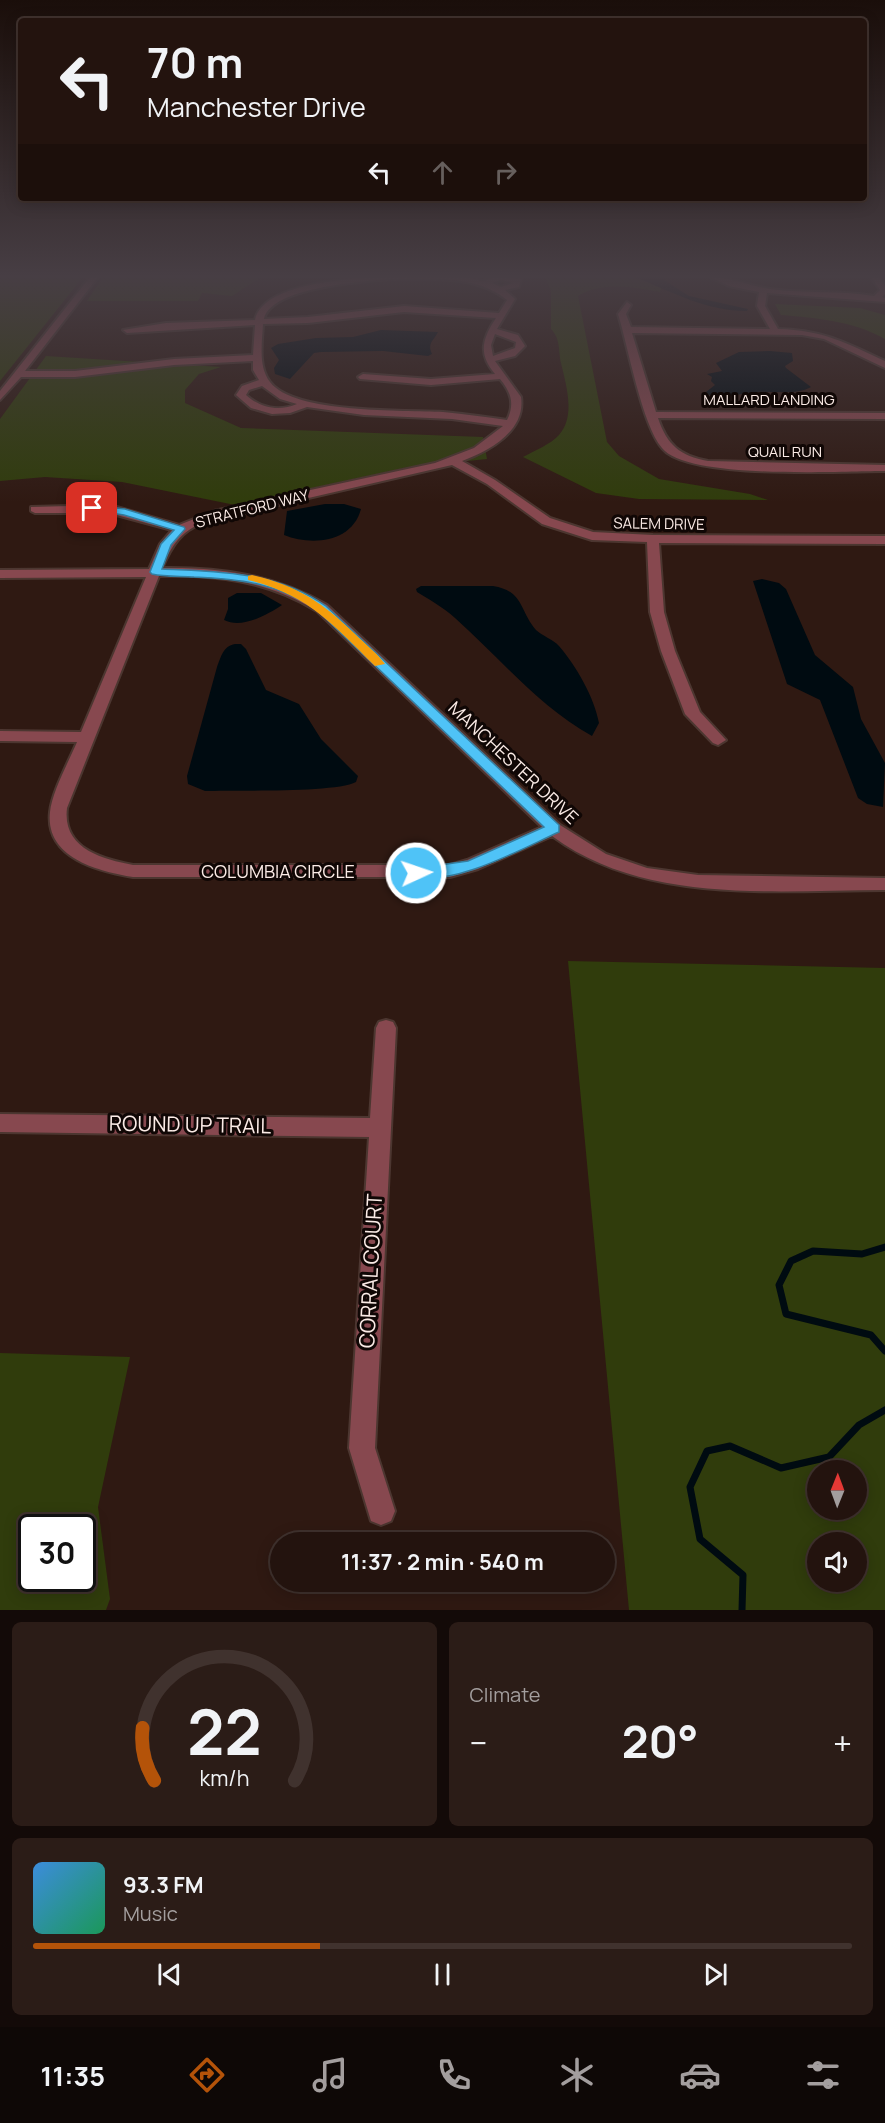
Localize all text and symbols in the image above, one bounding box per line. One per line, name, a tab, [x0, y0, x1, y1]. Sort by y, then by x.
text: 70 m	[147, 33, 243, 91]
icon: left	[48, 42, 126, 120]
text: Manchester Drive	[147, 88, 366, 125]
icon: left	[363, 156, 396, 189]
icon: ahead	[426, 156, 459, 189]
icon: right	[489, 156, 522, 189]
street label: MALLARD LANDING	[703, 389, 835, 410]
street label: QUAIL RUN	[748, 441, 822, 462]
pin	[66, 482, 117, 533]
street label: STRATFORD WAY	[193, 484, 311, 533]
icon: arrive	[75, 491, 108, 524]
street label: SALEM DRIVE	[613, 512, 705, 535]
street label: MANCHESTER DRIVE	[443, 696, 584, 829]
position arrow	[384, 841, 448, 905]
street label: COLUMBIA CIRCLE	[201, 859, 355, 883]
street label: ROUND UP TRAIL	[109, 1109, 272, 1139]
street label: CORRAL COURT	[352, 1193, 388, 1349]
north arrow	[807, 1460, 867, 1520]
map controls	[807, 1460, 867, 1592]
speed limit sign: 30	[18, 1514, 96, 1592]
button: sound	[807, 1532, 867, 1592]
text: 11:37 · 2 min · 540 m	[341, 1547, 544, 1577]
text: Climate	[470, 1681, 541, 1708]
text: 22	[187, 1688, 261, 1774]
text: 20°	[622, 1710, 698, 1772]
text: −	[470, 1720, 487, 1765]
text: +	[833, 1720, 852, 1765]
text: km/h	[199, 1763, 249, 1792]
text: 93.3 FM	[123, 1870, 204, 1900]
text: Music	[123, 1900, 178, 1927]
icon: previous	[153, 1958, 186, 1991]
icon: pause	[426, 1958, 459, 1991]
icon: next	[699, 1958, 732, 1991]
icon: directions	[186, 2054, 228, 2096]
icon: music	[309, 2054, 351, 2096]
icon: phone	[433, 2054, 475, 2096]
icon: climate	[556, 2054, 598, 2096]
icon: car	[679, 2054, 721, 2096]
icon: filters	[802, 2054, 844, 2096]
text: 11:35	[41, 2057, 105, 2094]

